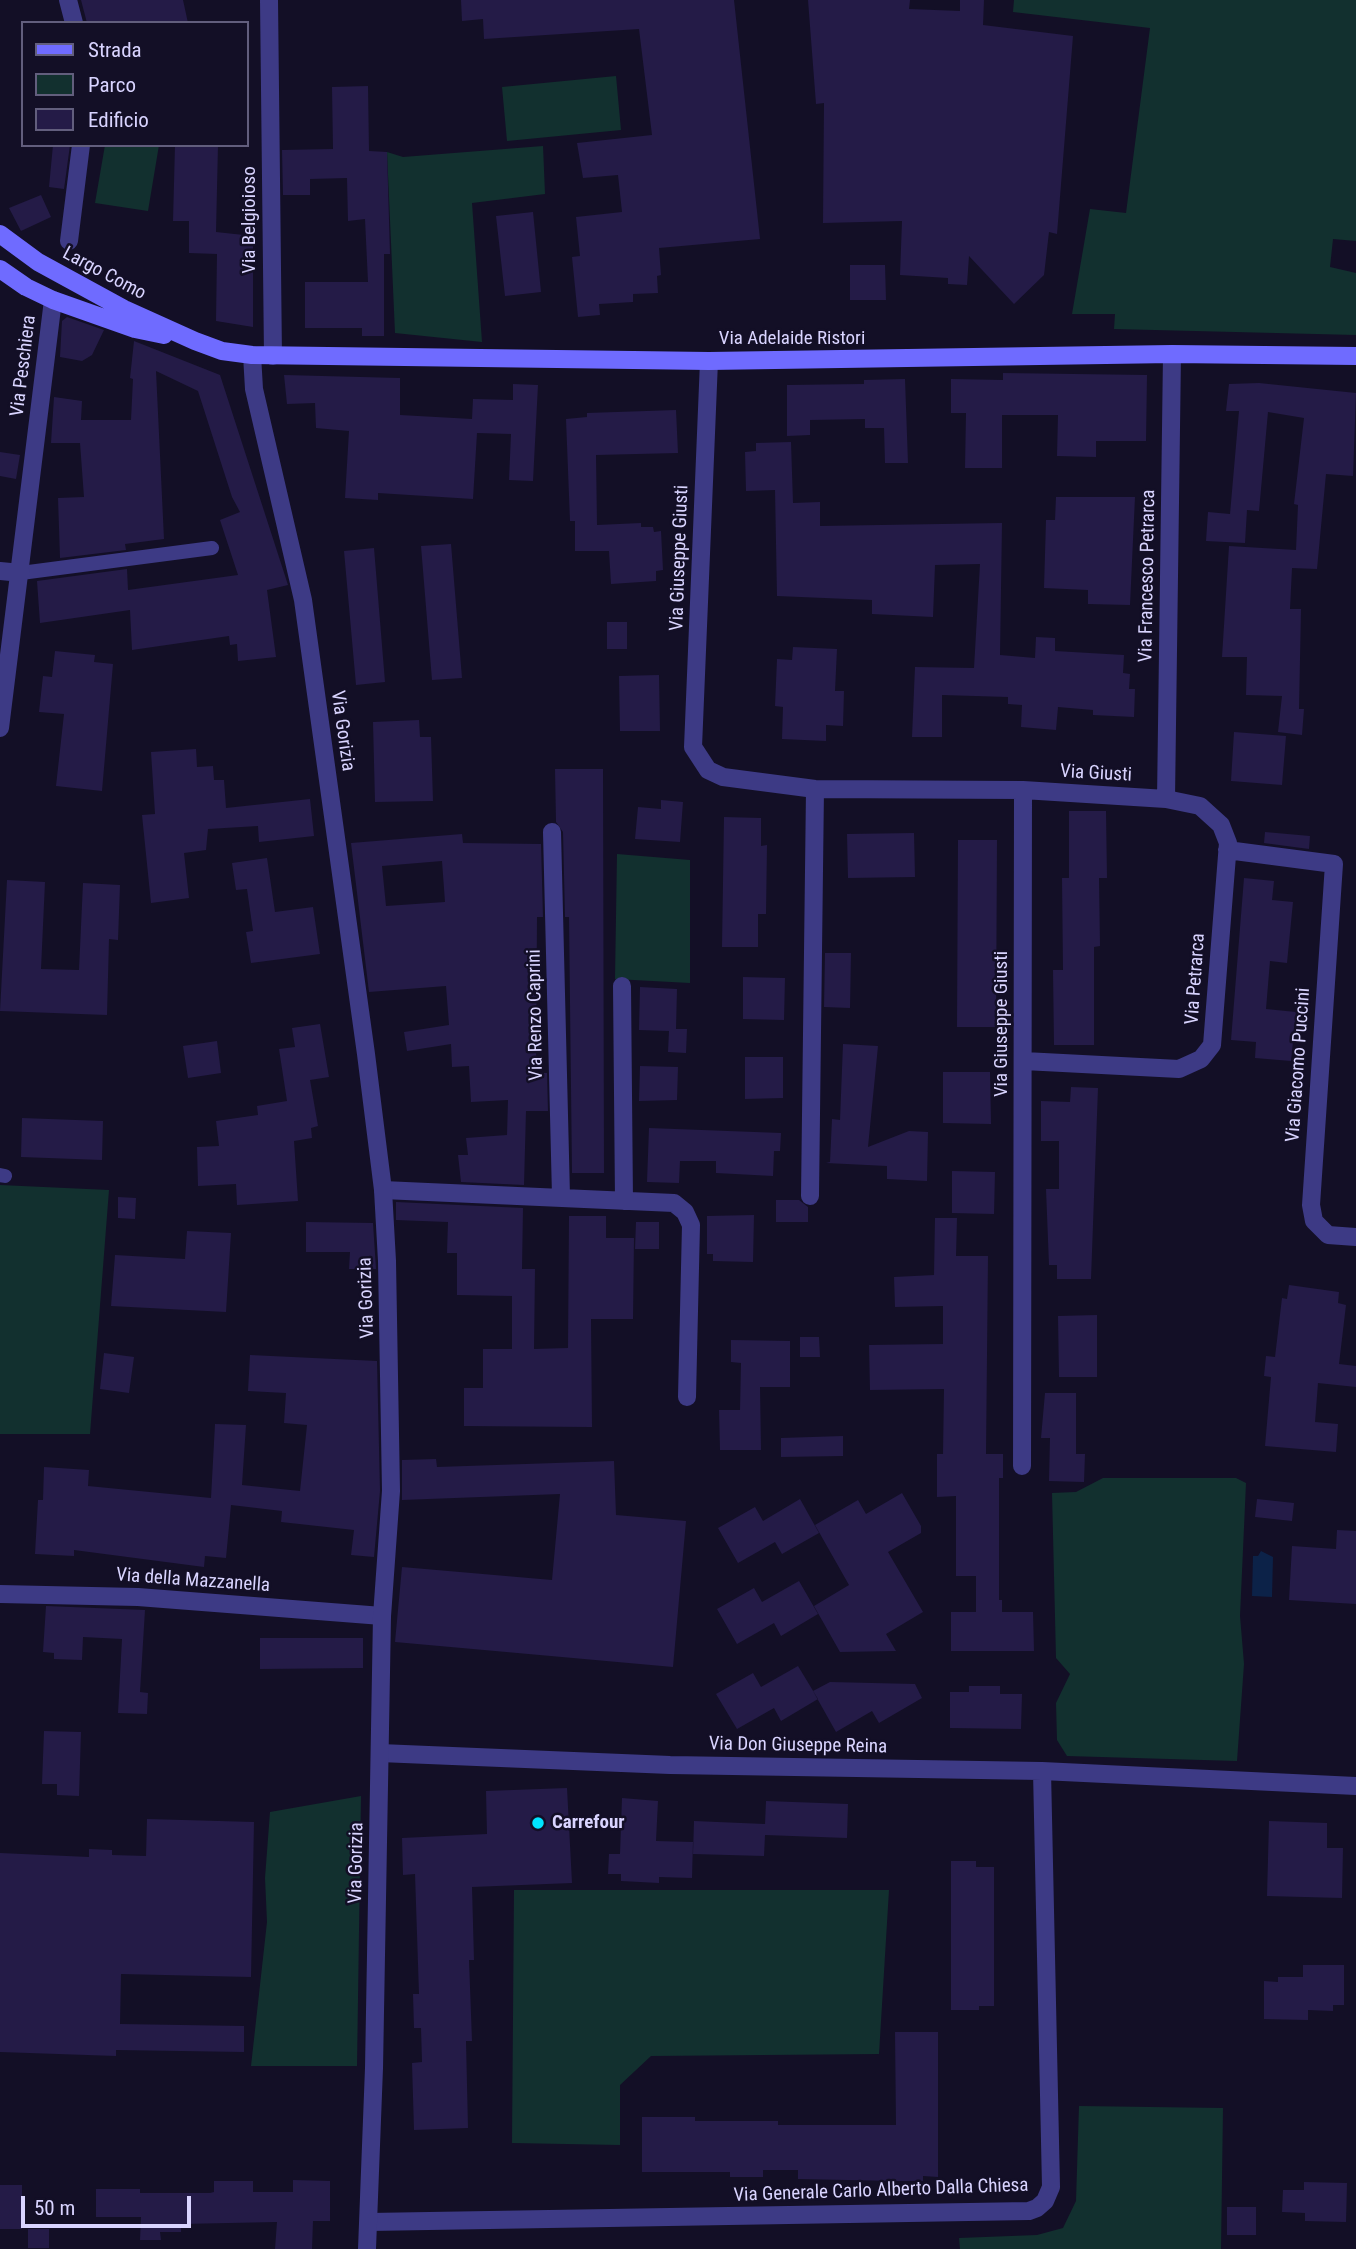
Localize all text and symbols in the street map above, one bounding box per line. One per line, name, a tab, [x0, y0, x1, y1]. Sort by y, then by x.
legend	[21, 21, 248, 147]
text: Strada	[88, 38, 142, 62]
text: Parco	[88, 73, 136, 97]
text: Edificio	[88, 108, 149, 132]
street label: Via Belgioioso	[239, 166, 261, 274]
street label: Largo Como	[58, 243, 150, 305]
street label: Via Peschiera	[6, 314, 42, 418]
street label: Via Adelaide Ristori	[719, 328, 865, 350]
street label: Via Giuseppe Giusti	[666, 485, 694, 631]
street label: Via Francesco Petrarca	[1135, 489, 1161, 663]
street label: Via Gorizia	[325, 689, 359, 773]
street label: Via Giusti	[1060, 761, 1132, 787]
street label: Via Petrarca	[1181, 933, 1211, 1025]
street label: Via Renzo Caprini	[523, 949, 549, 1081]
street label: Via Giuseppe Giusti	[991, 951, 1013, 1097]
street label: Via Giacomo Puccini	[1282, 987, 1316, 1143]
street label: Via Gorizia	[354, 1257, 380, 1339]
street label: Via della Mazzanella	[115, 1564, 271, 1598]
street label: Via Don Giuseppe Reina	[709, 1733, 887, 1759]
place label: Carrefour	[552, 1812, 625, 1834]
marker: Carrefour	[530, 1815, 546, 1831]
street label: Via Gorizia	[345, 1822, 369, 1904]
street label: Via Generale Carlo Alberto Dalla Chiesa	[733, 2174, 1029, 2208]
scale bar	[24, 2182, 194, 2226]
text: 50 m	[34, 2196, 75, 2220]

